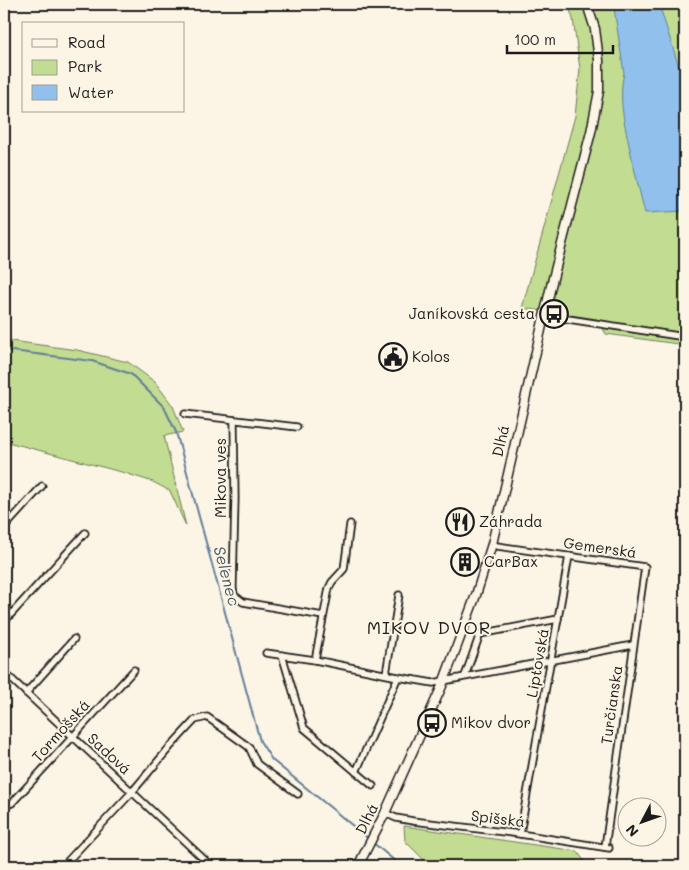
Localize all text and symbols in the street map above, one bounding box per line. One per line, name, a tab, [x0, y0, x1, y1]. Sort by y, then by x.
legend	[22, 22, 185, 112]
scale bar	[507, 22, 613, 54]
text: 100 m	[514, 29, 556, 49]
text: Road	[68, 32, 105, 52]
text: Park	[68, 56, 102, 76]
text: Water	[68, 82, 114, 102]
bus stop icon: Janíkovská cesta	[539, 299, 569, 329]
place label: Janíkovská cesta	[409, 303, 535, 323]
public building icon: Kolos	[378, 342, 408, 372]
place label: Kolos	[412, 346, 450, 366]
street label: Dlhá	[487, 423, 513, 459]
street label: Mikova ves	[210, 438, 230, 518]
restaurant icon: Záhrada	[445, 507, 475, 537]
place label: Záhrada	[479, 511, 543, 531]
street label: Gemerská	[562, 532, 638, 562]
water label: Selenec	[209, 544, 246, 608]
building icon: CarBax	[450, 547, 480, 577]
place label: CarBax	[484, 551, 538, 571]
district label: MIKOV DVOR	[367, 615, 491, 639]
street label: Liptovská	[521, 627, 553, 699]
street label: Turčianska	[596, 664, 626, 746]
street label: Tormošská	[27, 695, 94, 766]
bus stop icon: Mikov dvor	[417, 708, 447, 738]
place label: Mikov dvor	[451, 712, 531, 732]
street label: Sadová	[84, 728, 136, 779]
north arrow	[616, 798, 666, 848]
street label: Dlhá	[350, 800, 382, 837]
street label: Spišská	[470, 805, 526, 831]
text: N	[621, 821, 642, 841]

